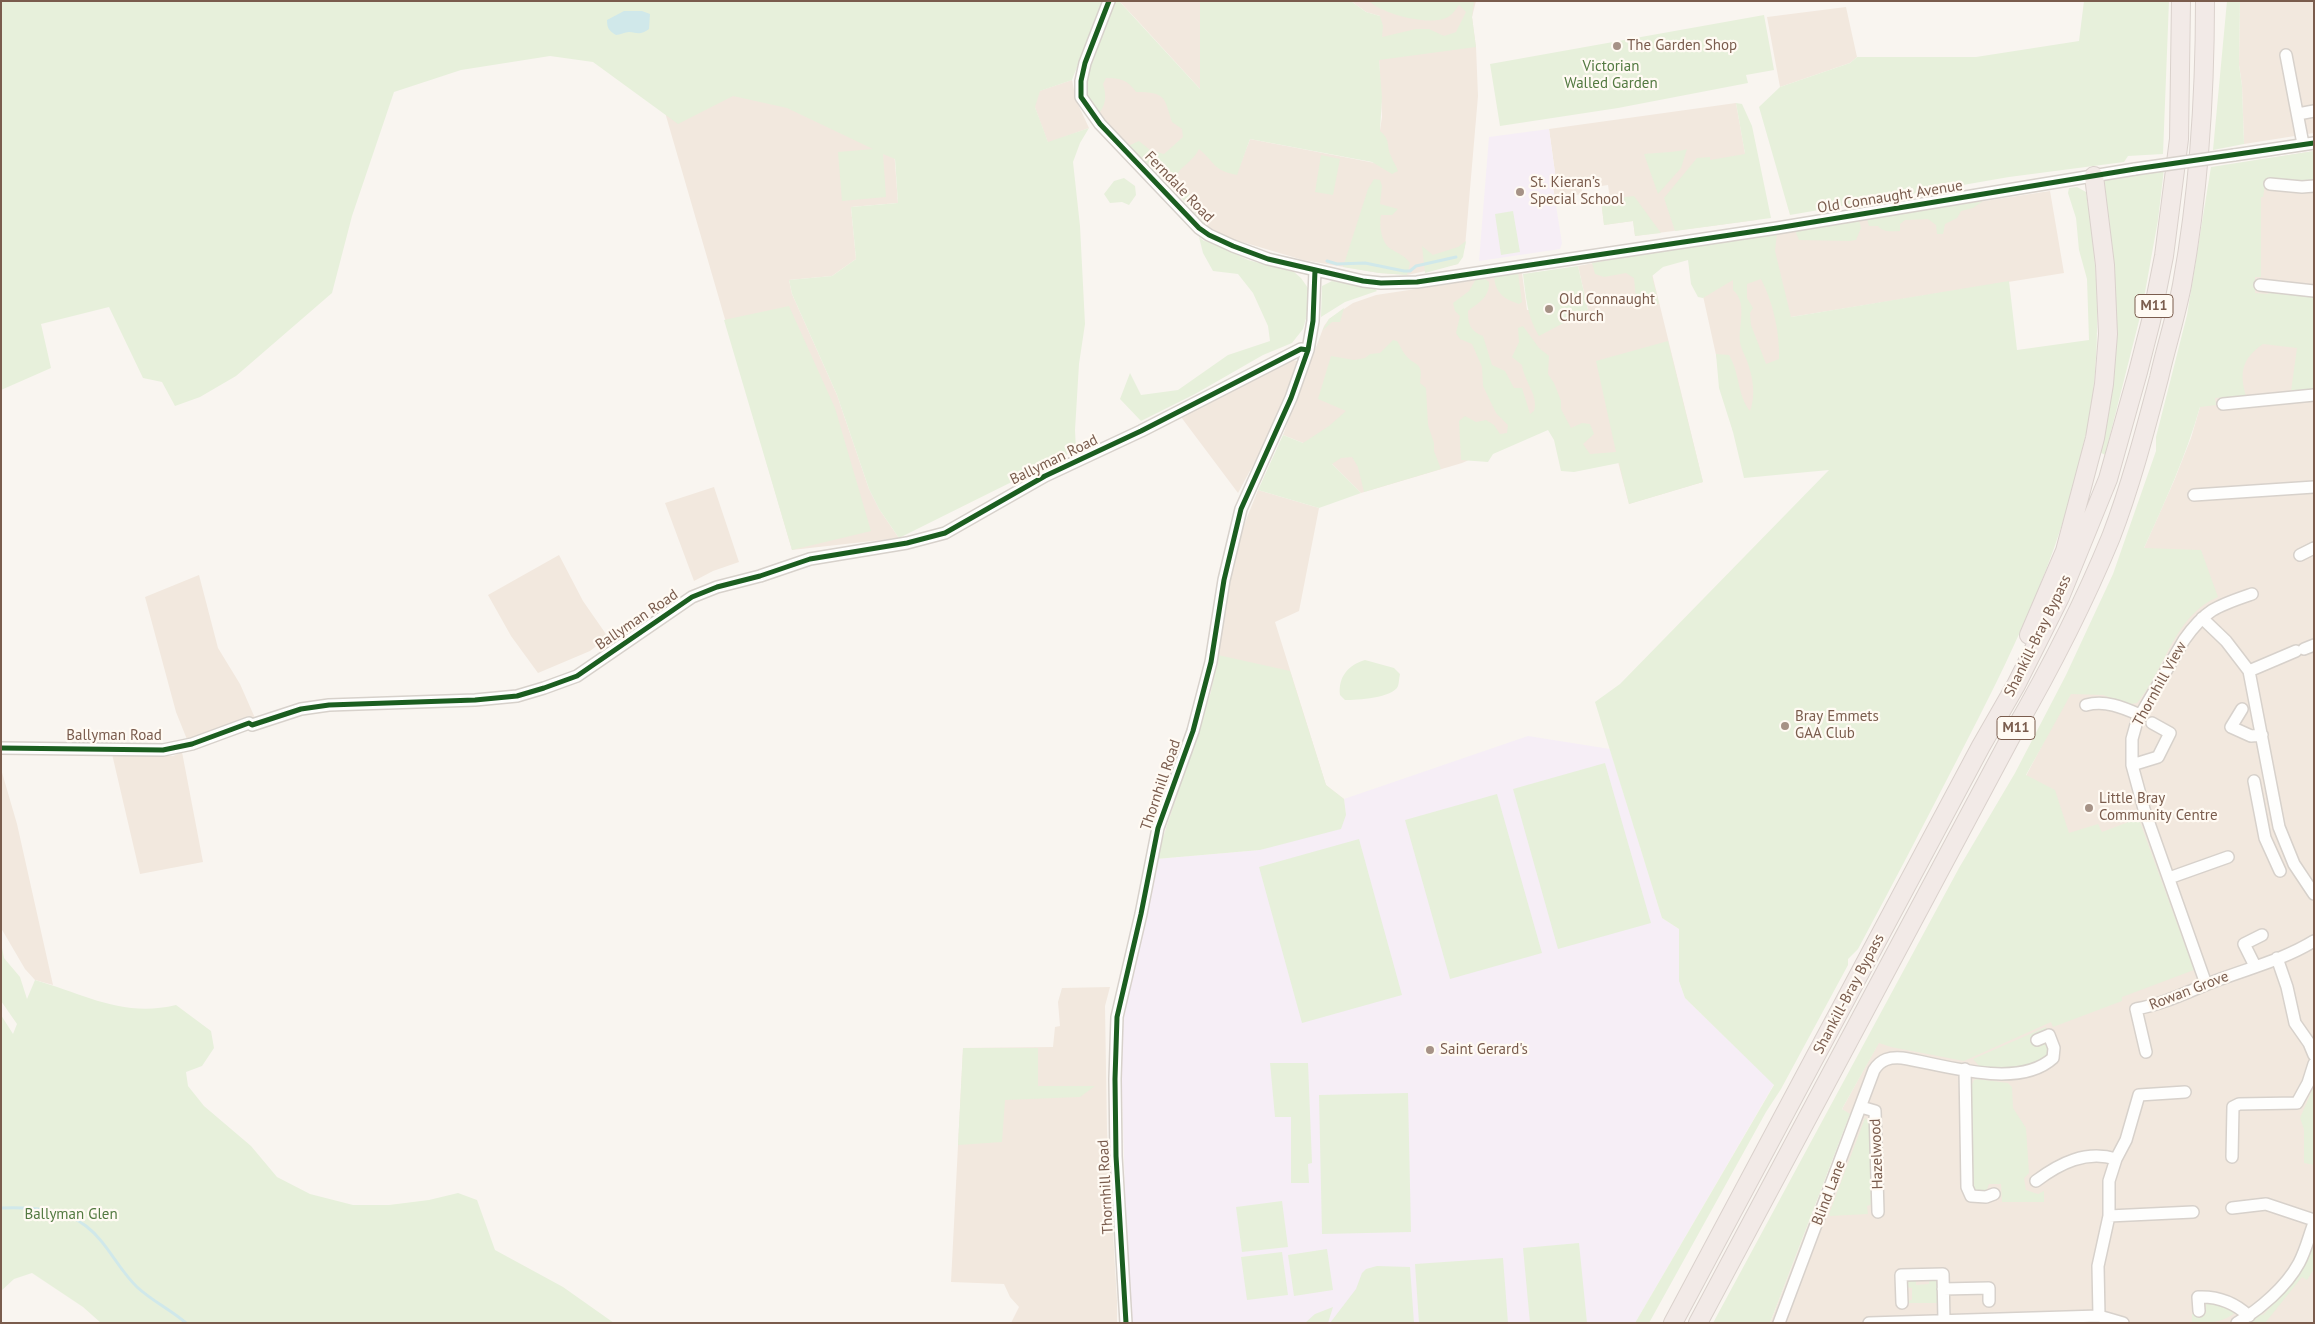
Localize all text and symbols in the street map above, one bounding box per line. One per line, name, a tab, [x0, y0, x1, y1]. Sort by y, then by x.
place label: The Garden Shop	[1627, 37, 1737, 55]
marker: The Garden Shop	[1611, 40, 1623, 52]
park label: Victorian Walled Garden	[1564, 58, 1658, 93]
street label: Ferndale Road	[1141, 148, 1217, 226]
place label: St. Kieran’s Special School	[1530, 174, 1624, 209]
street label: Old Connaught Avenue	[1816, 177, 1964, 217]
marker: St. Kieran’s Special School	[1514, 186, 1526, 198]
place label: Old Connaught Church	[1559, 291, 1655, 326]
road number: M11	[2135, 294, 2173, 318]
marker: Old Connaught Church	[1543, 303, 1555, 315]
street label: Ballyman Road	[1007, 431, 1101, 489]
street label: Shankill-Bray Bypass	[2001, 572, 2075, 700]
street label: Ballyman Road	[592, 586, 682, 654]
street label: Thornhill View	[2129, 639, 2191, 729]
place label: Bray Emmets GAA Club	[1795, 708, 1879, 743]
road number: M11	[1997, 716, 2035, 740]
marker: Bray Emmets GAA Club	[1779, 720, 1791, 732]
street label: Ballyman Road	[66, 727, 162, 745]
street label: Thornhill Road	[1137, 737, 1185, 833]
place label: Little Bray Community Centre	[2099, 790, 2217, 825]
marker: Little Bray Community Centre	[2083, 802, 2095, 814]
street label: Shankill-Bray Bypass	[1810, 931, 1888, 1057]
street label: Rowan Grove	[2147, 968, 2231, 1014]
place label: Saint Gerard's	[1440, 1041, 1528, 1059]
marker: Saint Gerard's	[1424, 1044, 1436, 1056]
street label: Hazelwood	[1867, 1118, 1887, 1190]
street label: Thornhill Road	[1095, 1139, 1117, 1235]
street label: Blind Lane	[1808, 1158, 1850, 1228]
park label: Ballyman Glen	[24, 1206, 118, 1224]

